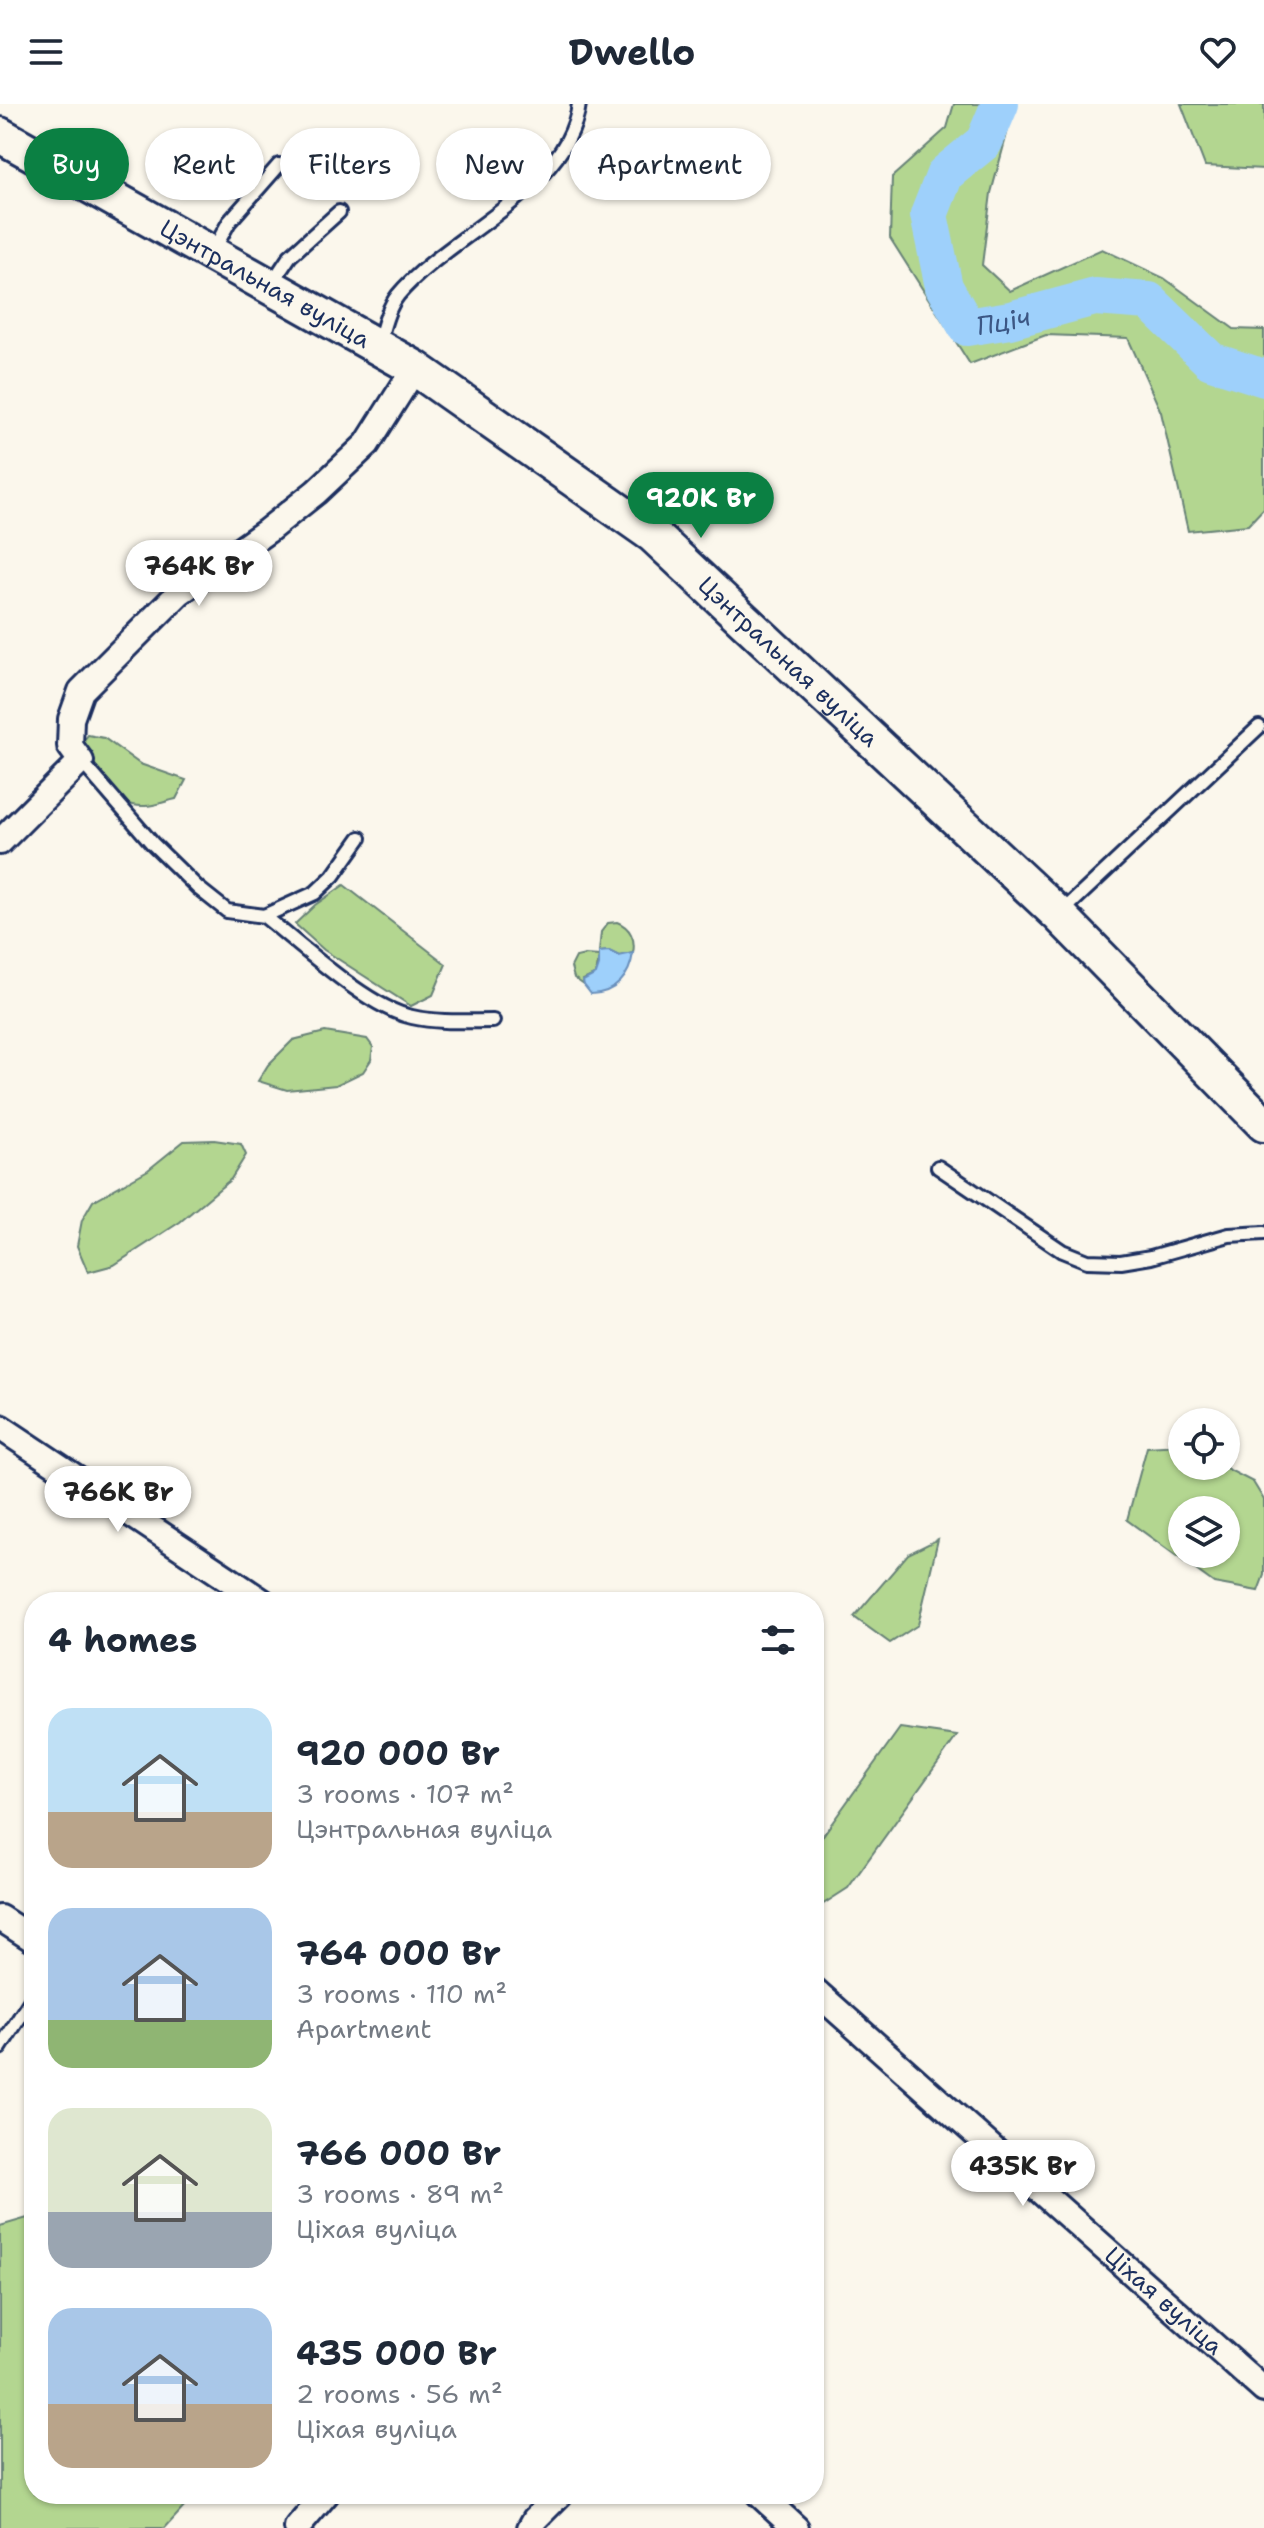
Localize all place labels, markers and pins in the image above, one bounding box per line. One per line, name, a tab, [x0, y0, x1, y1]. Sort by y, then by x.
pin: 920K Br	[627, 472, 775, 540]
pin: 764K Br	[125, 540, 273, 608]
pin: 766K Br	[44, 1466, 192, 1534]
pin: 435K Br	[949, 2140, 1097, 2208]

